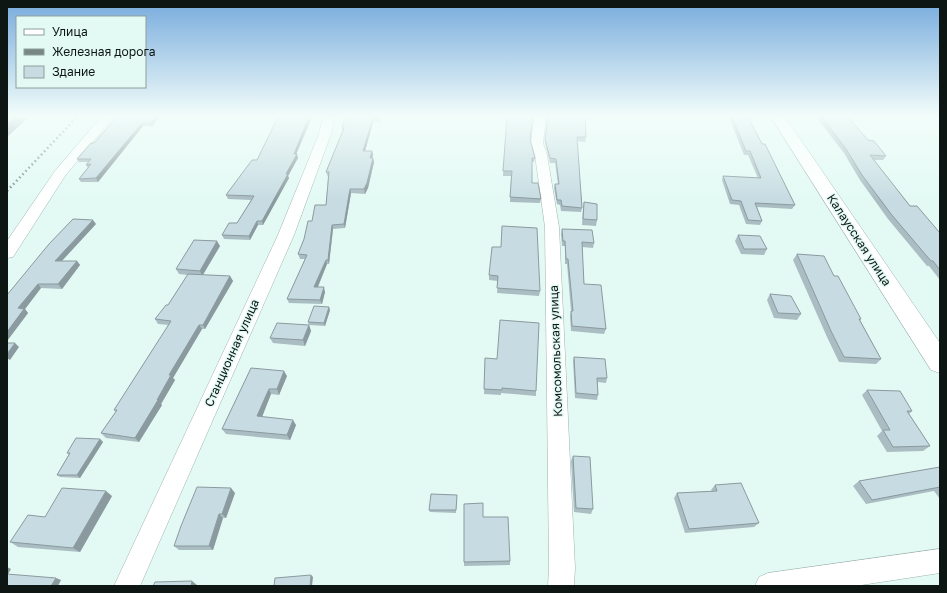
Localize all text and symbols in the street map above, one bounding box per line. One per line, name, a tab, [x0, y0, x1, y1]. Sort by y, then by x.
legend	[16, 16, 146, 88]
text: Улица	[52, 24, 88, 39]
text: Железная дорога	[52, 44, 155, 59]
text: Здание	[52, 64, 95, 79]
street label: Калаусская улица	[824, 191, 895, 289]
street label: Комсомольская улица	[546, 285, 565, 417]
street label: Станционная улица	[201, 297, 262, 409]

